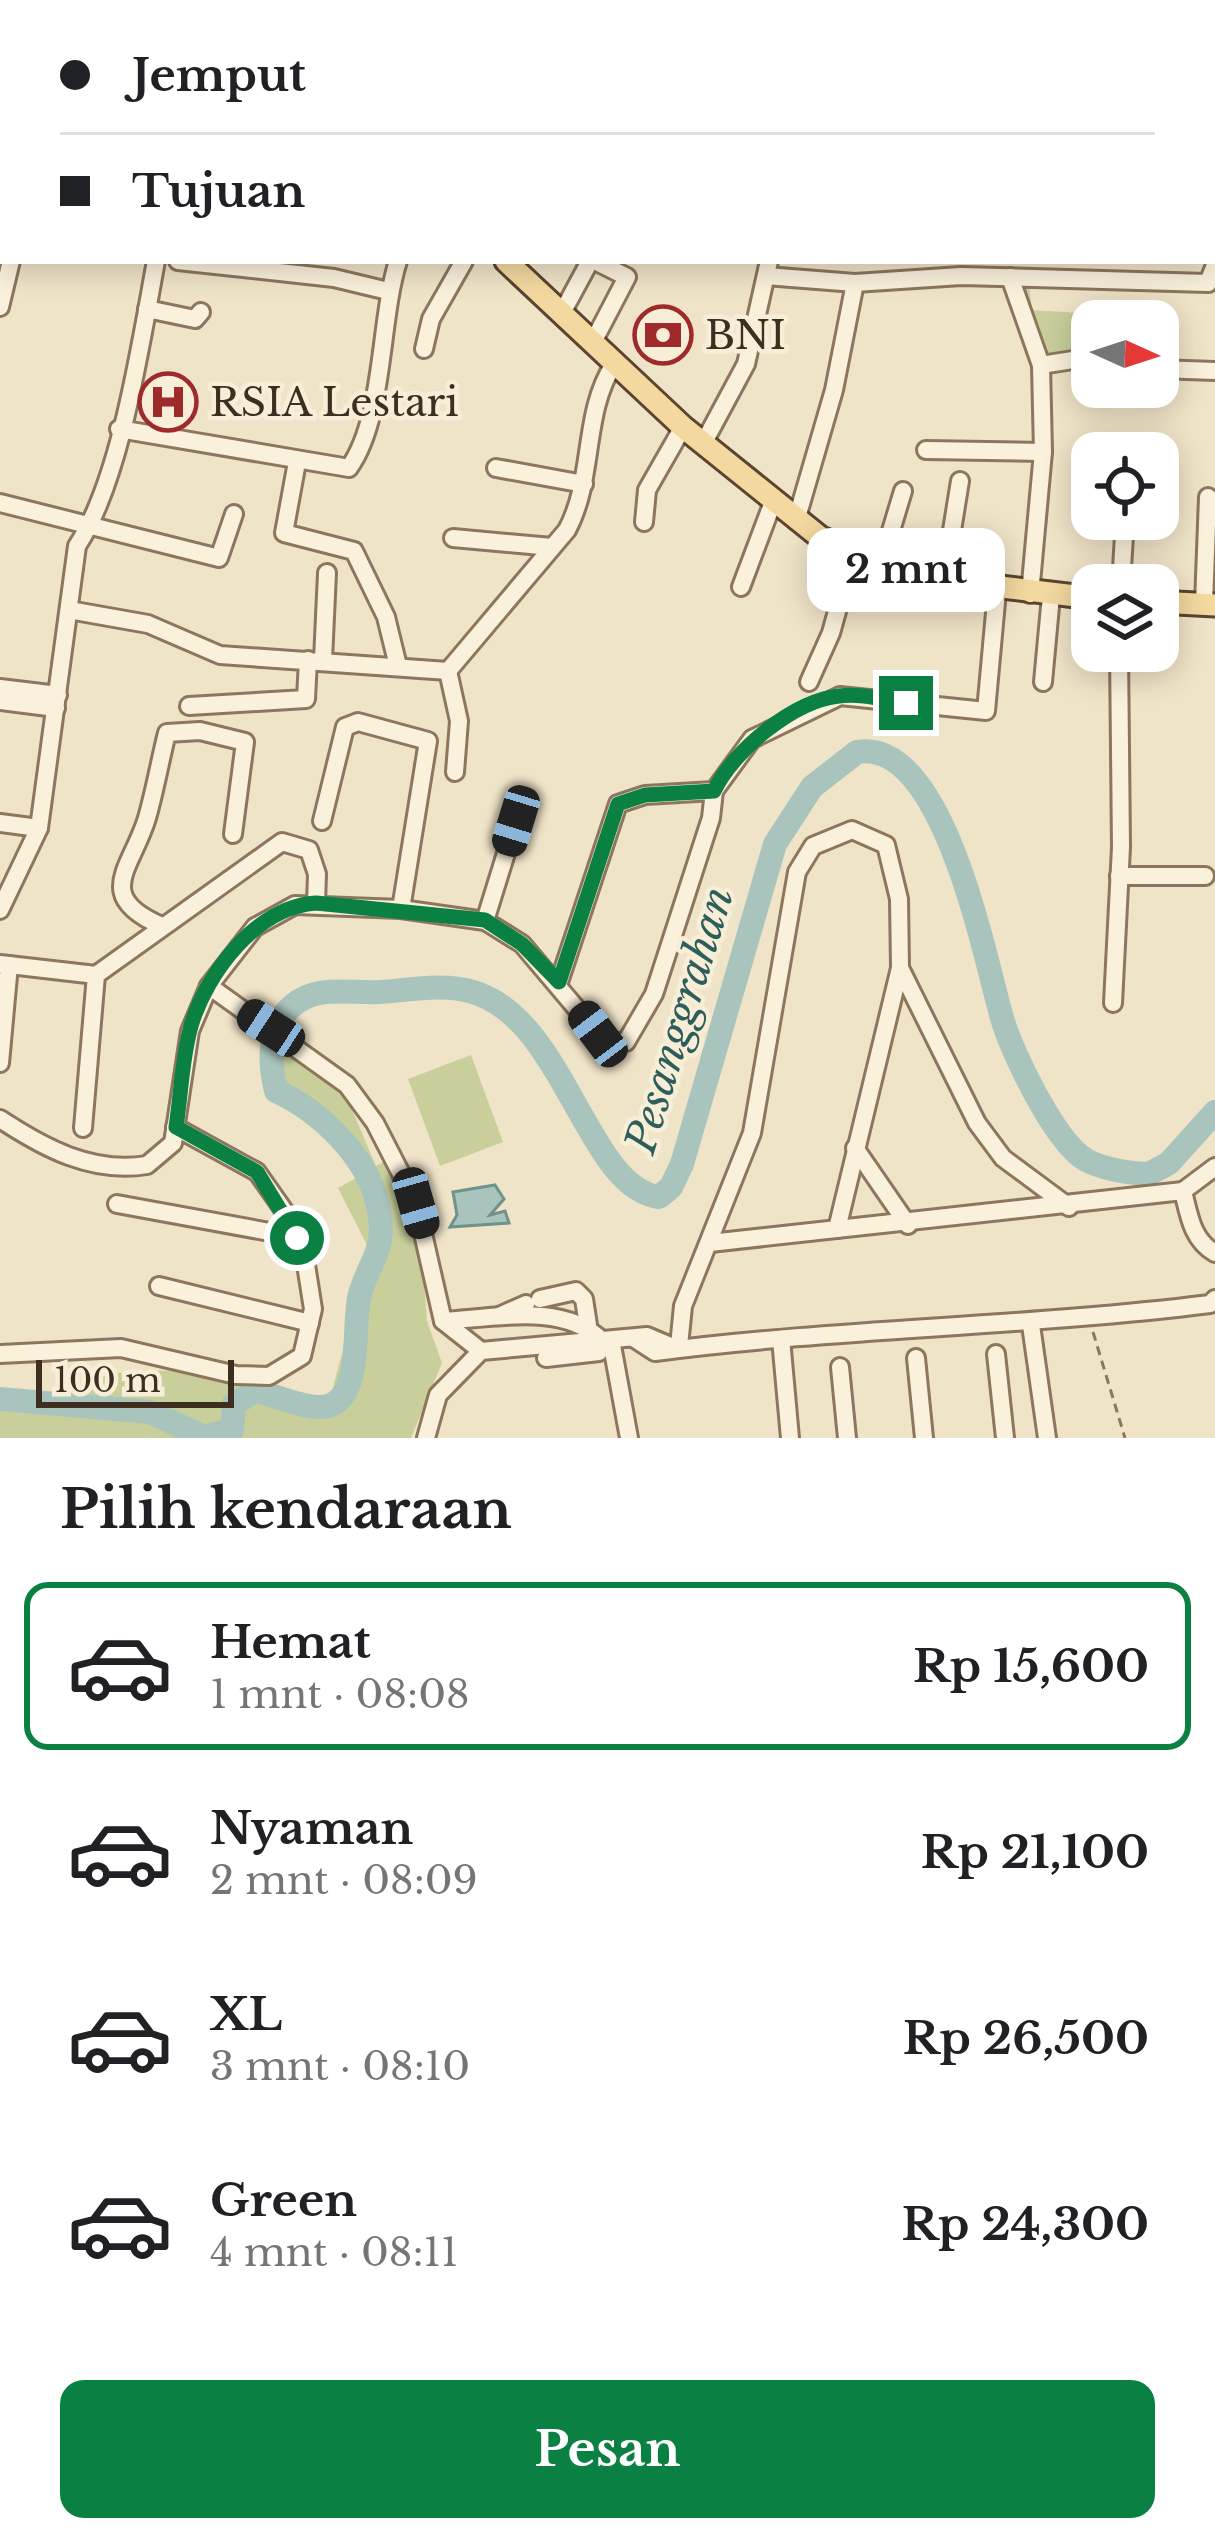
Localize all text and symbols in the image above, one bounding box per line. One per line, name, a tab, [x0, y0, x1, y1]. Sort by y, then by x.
text: Jemput	[132, 47, 306, 103]
text: Tujuan	[132, 163, 305, 219]
north arrow	[1071, 300, 1179, 408]
map controls	[1071, 300, 1179, 672]
bank icon: BNI	[632, 304, 694, 366]
place label: BNI	[705, 311, 786, 360]
hospital icon: RSIA Lestari	[137, 371, 199, 433]
place label: RSIA Lestari	[210, 378, 458, 427]
button: locate	[1071, 432, 1179, 540]
callout: 2 mnt	[807, 529, 1005, 613]
text: 2 mnt	[845, 545, 967, 594]
button: layers	[1071, 564, 1179, 672]
route end	[879, 676, 933, 730]
car	[488, 781, 544, 861]
water label: Pesanggrahan	[614, 881, 744, 1160]
car	[231, 993, 311, 1063]
car	[562, 994, 634, 1074]
car	[389, 1163, 443, 1243]
route start	[270, 1211, 324, 1265]
scale bar	[36, 1354, 234, 1407]
text: 100 m	[54, 1360, 161, 1401]
text: Pilih kendaraan	[60, 1476, 512, 1543]
icon: car	[66, 1612, 174, 1720]
text: Hemat	[210, 1614, 371, 1670]
text: Rp 15,600	[913, 1638, 1149, 1694]
text: 1 mnt · 08:08	[210, 1670, 470, 1719]
icon: car	[66, 1798, 174, 1906]
text: Nyaman	[210, 1800, 413, 1856]
text: Rp 21,100	[921, 1824, 1149, 1880]
text: 2 mnt · 08:09	[210, 1856, 478, 1905]
icon: car	[66, 1984, 174, 2092]
text: XL	[210, 1986, 282, 2042]
text: Rp 26,500	[903, 2010, 1149, 2066]
text: 3 mnt · 08:10	[210, 2042, 470, 2091]
icon: car	[66, 2170, 174, 2278]
text: Green	[210, 2172, 357, 2228]
text: Rp 24,300	[901, 2196, 1149, 2252]
text: 4 mnt · 08:11	[210, 2228, 458, 2277]
button: Pesan	[60, 2380, 1155, 2518]

